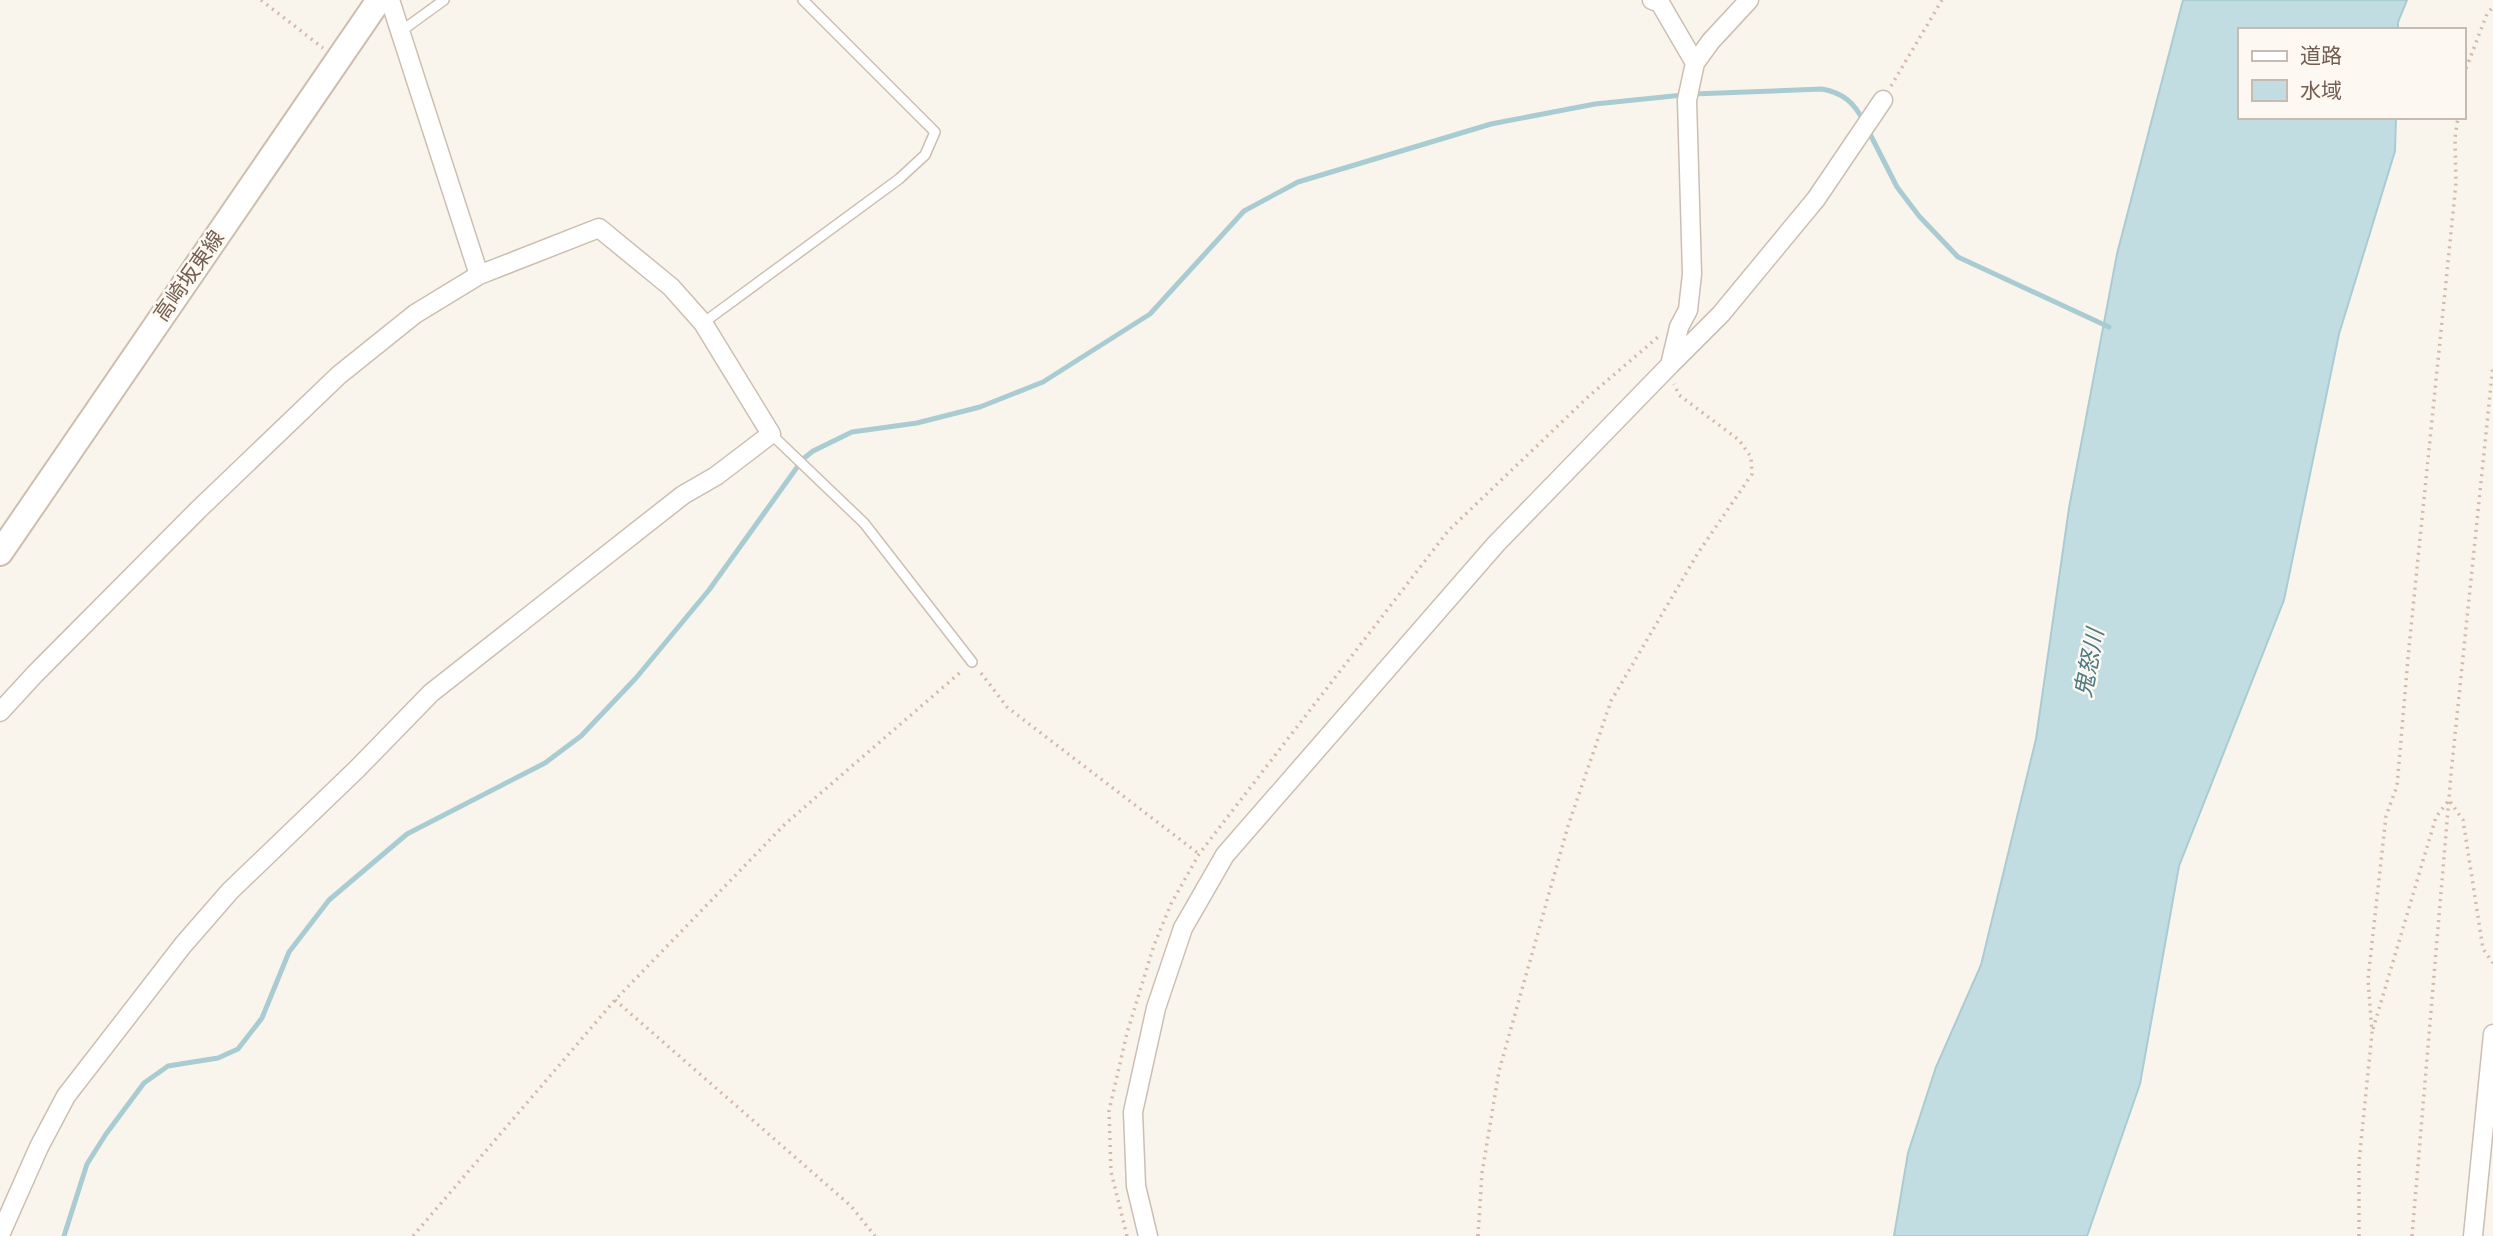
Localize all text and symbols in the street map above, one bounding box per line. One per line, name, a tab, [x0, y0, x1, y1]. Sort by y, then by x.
legend	[2238, 28, 2465, 119]
text: 道路	[2300, 43, 2342, 68]
text: 水域	[2300, 78, 2342, 103]
street label: 高崎坂東線	[148, 226, 229, 326]
water label: 鬼怒川	[2069, 624, 2110, 700]

